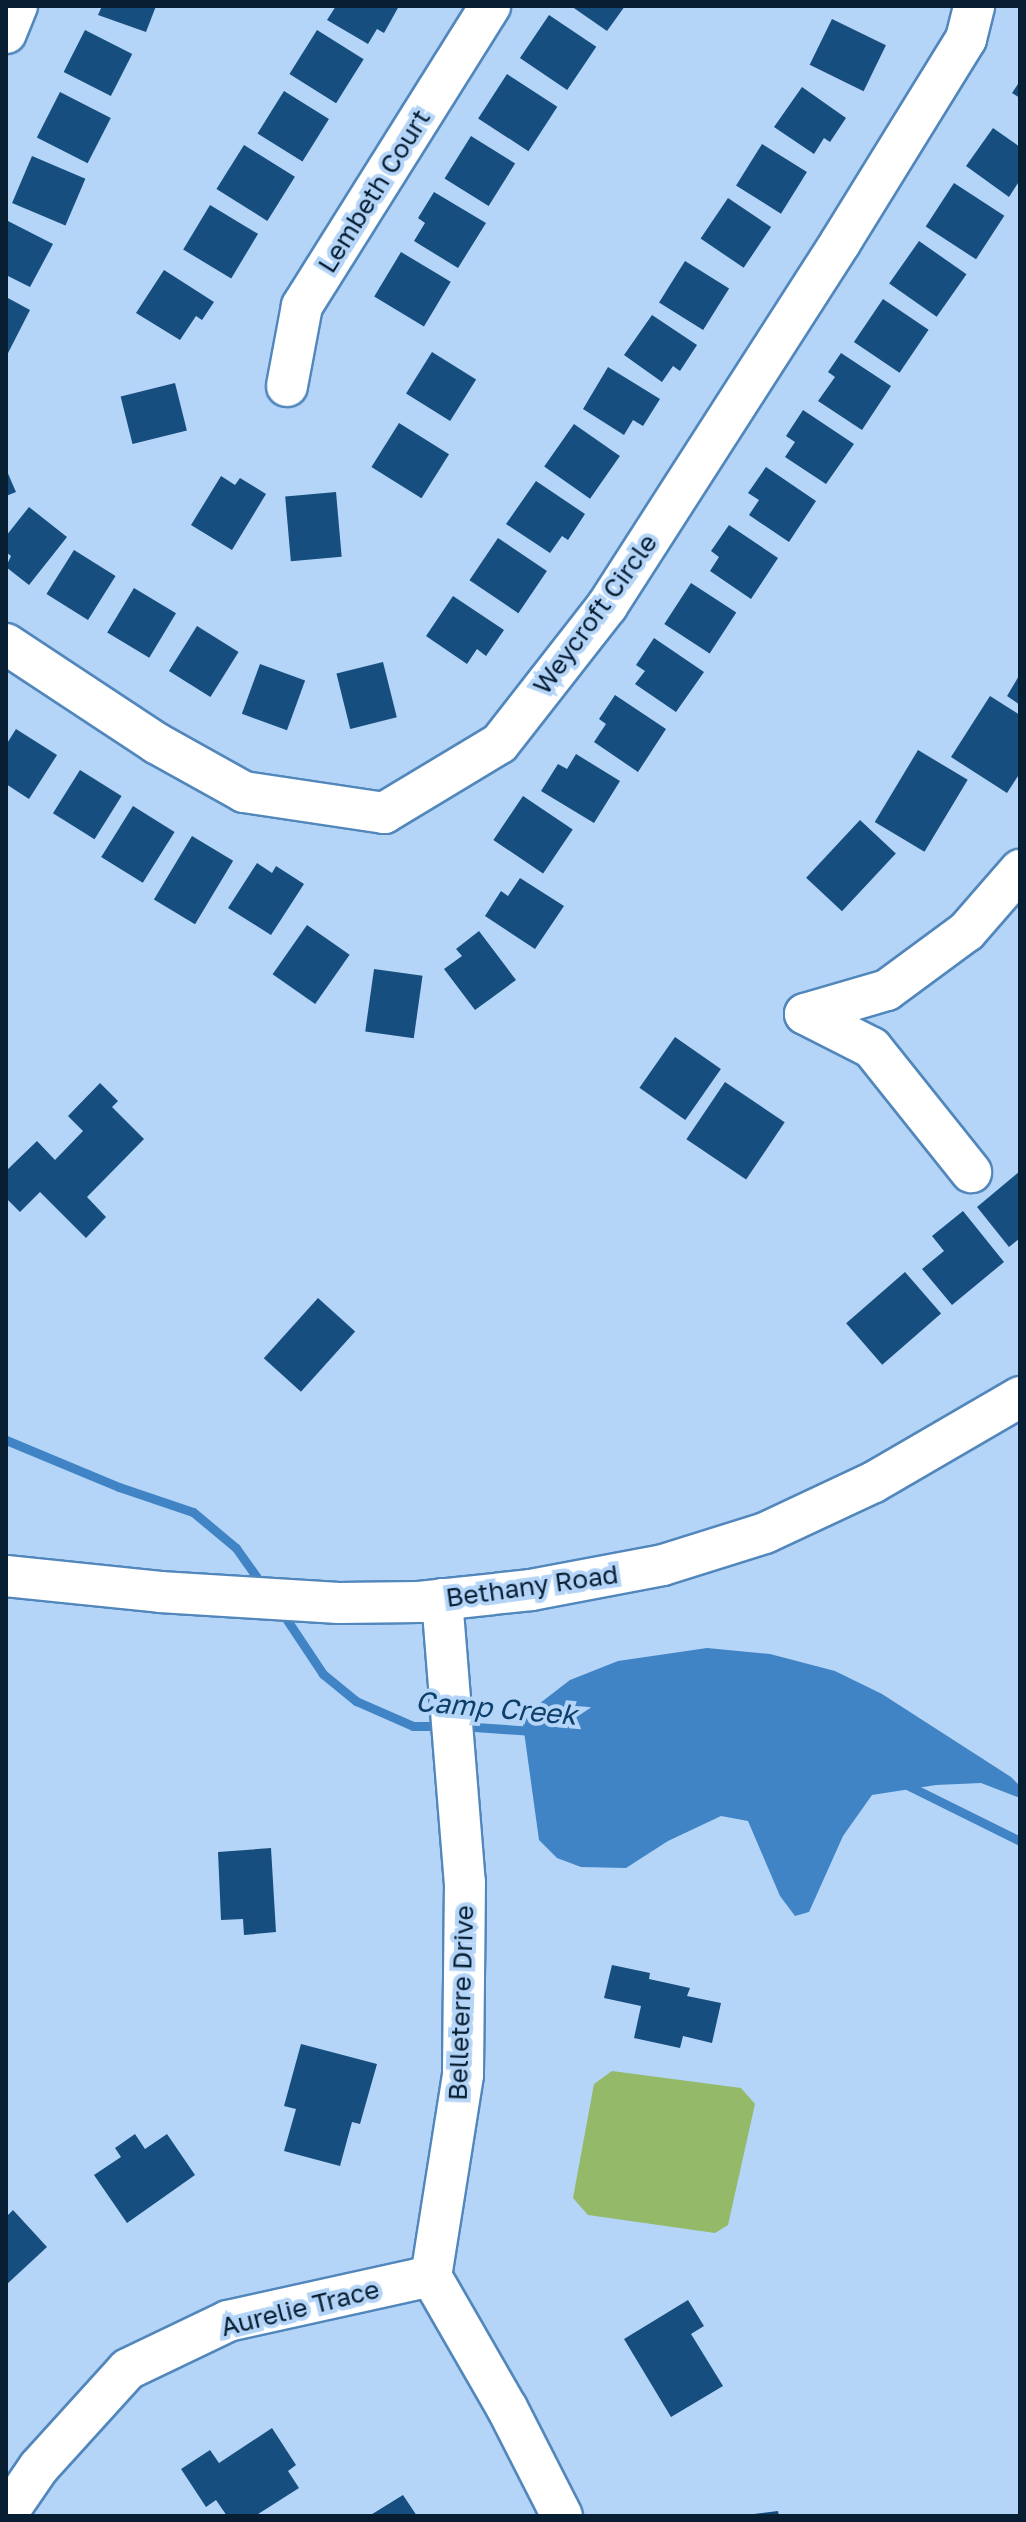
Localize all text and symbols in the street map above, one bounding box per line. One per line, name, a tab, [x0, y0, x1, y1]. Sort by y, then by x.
street label: Lembeth Court	[311, 104, 437, 278]
street label: Weycroft Circle	[526, 528, 664, 700]
street label: Bethany Road	[444, 1558, 620, 1614]
water label: Camp Creek	[414, 1684, 578, 1732]
street label: Belleterre Drive	[442, 1905, 480, 2101]
street label: Aurelie Trace	[218, 2273, 382, 2343]

